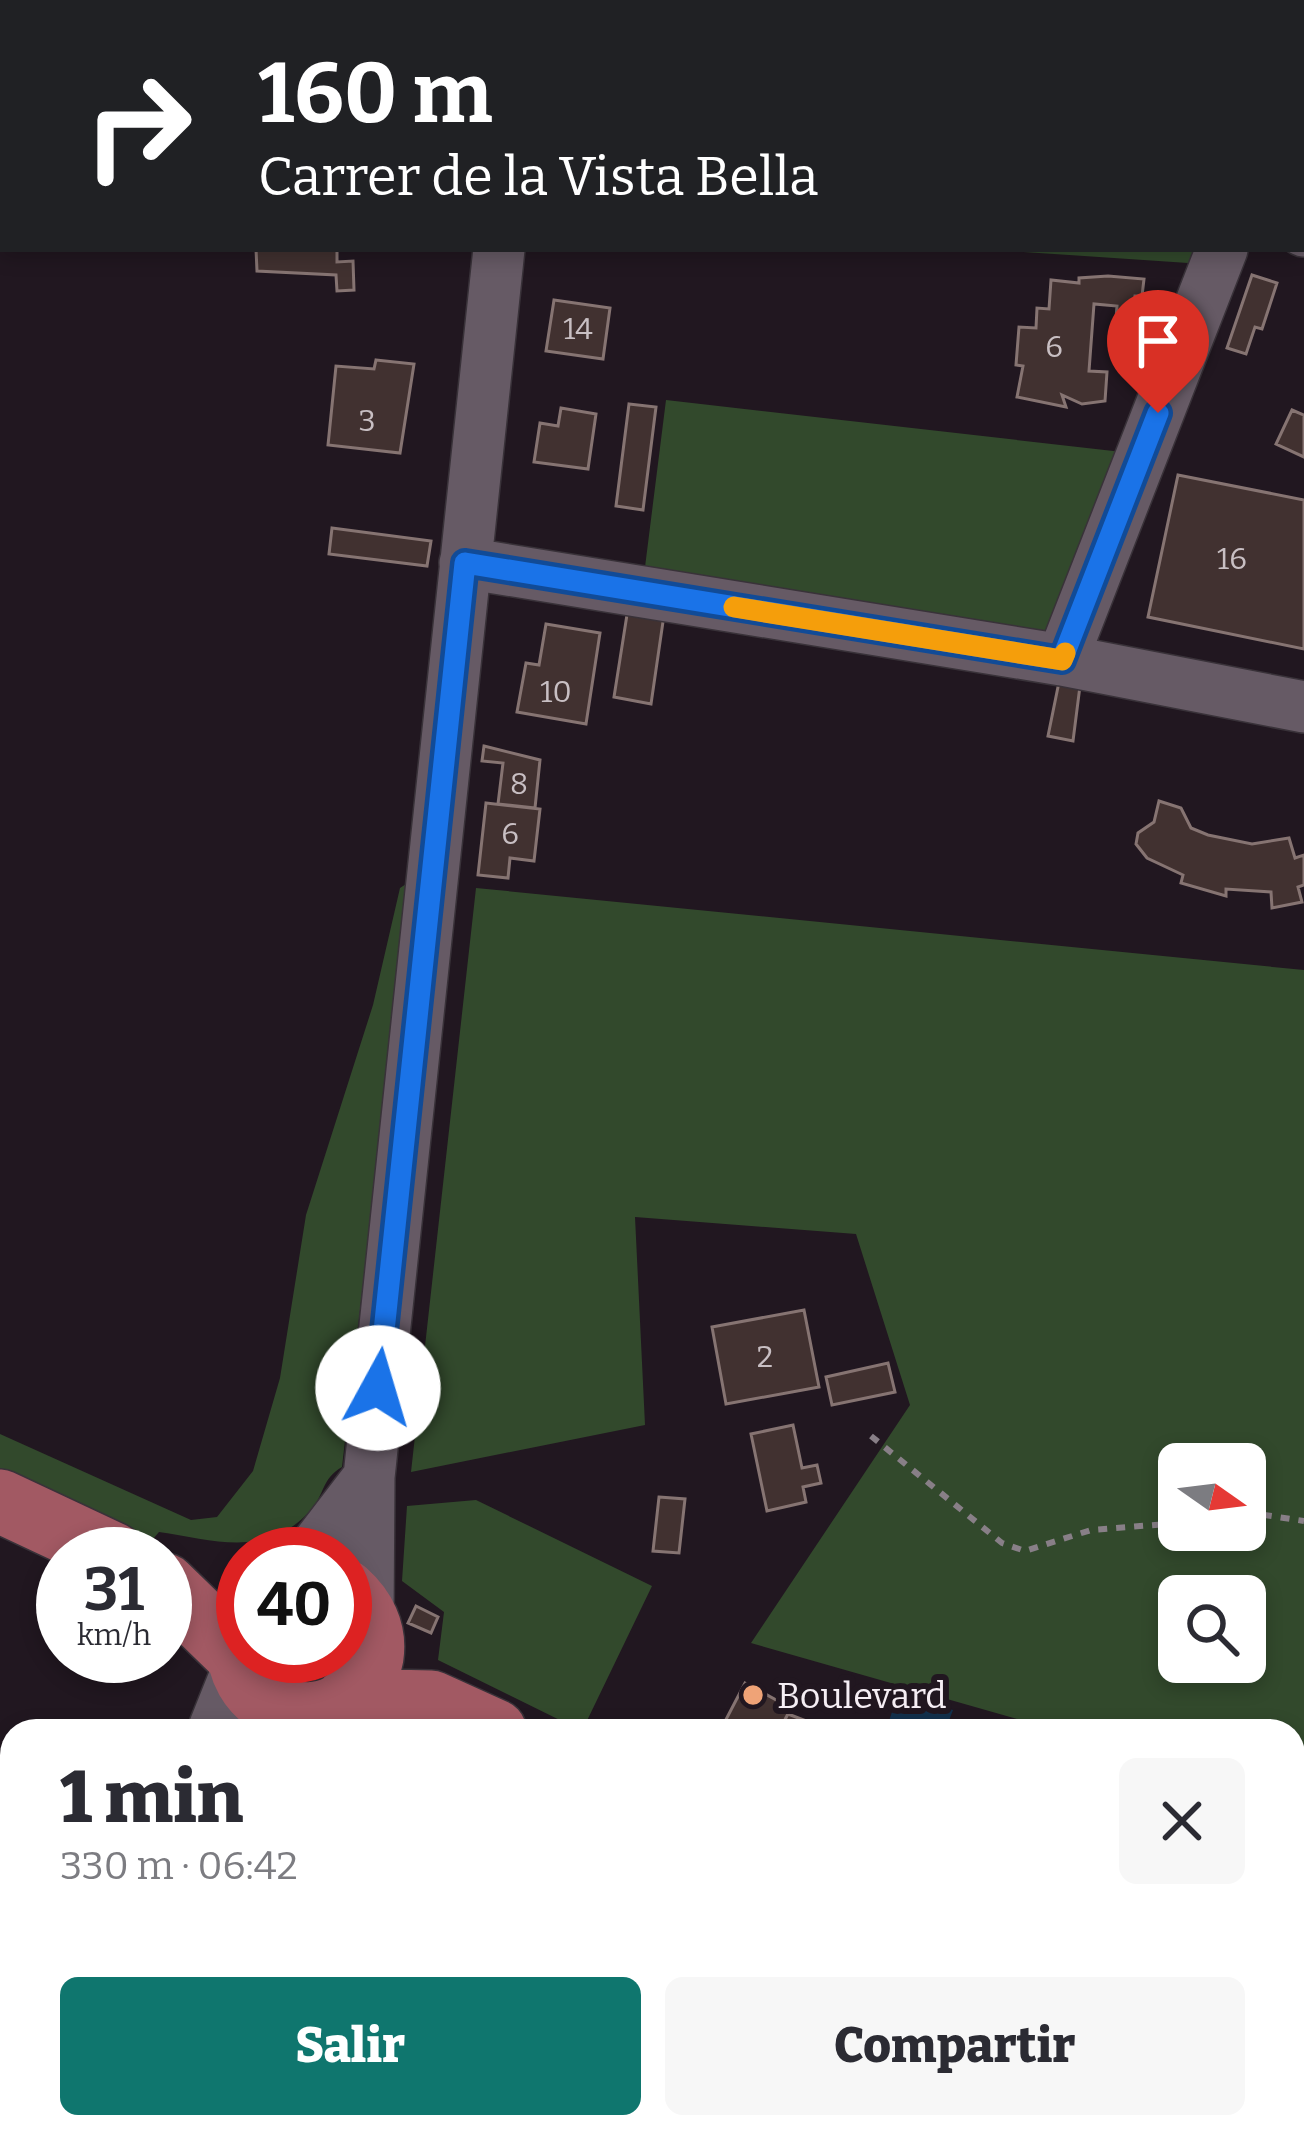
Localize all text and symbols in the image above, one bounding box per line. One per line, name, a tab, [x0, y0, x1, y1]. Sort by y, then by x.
text: 160 m	[258, 43, 493, 144]
icon: right	[60, 48, 216, 204]
text: Carrer de la Vista Bella	[258, 145, 819, 209]
pin	[1107, 290, 1209, 413]
icon: arrive	[1125, 308, 1191, 374]
house number: 14	[563, 311, 593, 347]
house number: 6	[1045, 329, 1063, 365]
house number: 3	[358, 403, 376, 439]
house number: 16	[1217, 541, 1247, 577]
house number: 10	[540, 674, 572, 710]
house number: 8	[510, 766, 528, 802]
house number: 6	[501, 816, 519, 852]
position arrow	[315, 1325, 441, 1451]
house number: 2	[757, 1339, 773, 1375]
north arrow	[1158, 1443, 1266, 1551]
map controls	[1158, 1443, 1266, 1683]
speed limit sign: 40	[216, 1527, 372, 1683]
text: 31	[84, 1554, 144, 1626]
button: search	[1158, 1575, 1266, 1683]
text: km/h	[77, 1617, 151, 1653]
place label: Boulevard	[777, 1674, 947, 1718]
marker: Boulevard	[740, 1682, 766, 1708]
text: 1 min	[60, 1755, 243, 1841]
button: close	[1119, 1758, 1245, 1884]
text: 330 m · 06:42	[60, 1843, 298, 1889]
button: Salir	[60, 1977, 641, 2115]
button: Compartir	[665, 1977, 1245, 2115]

